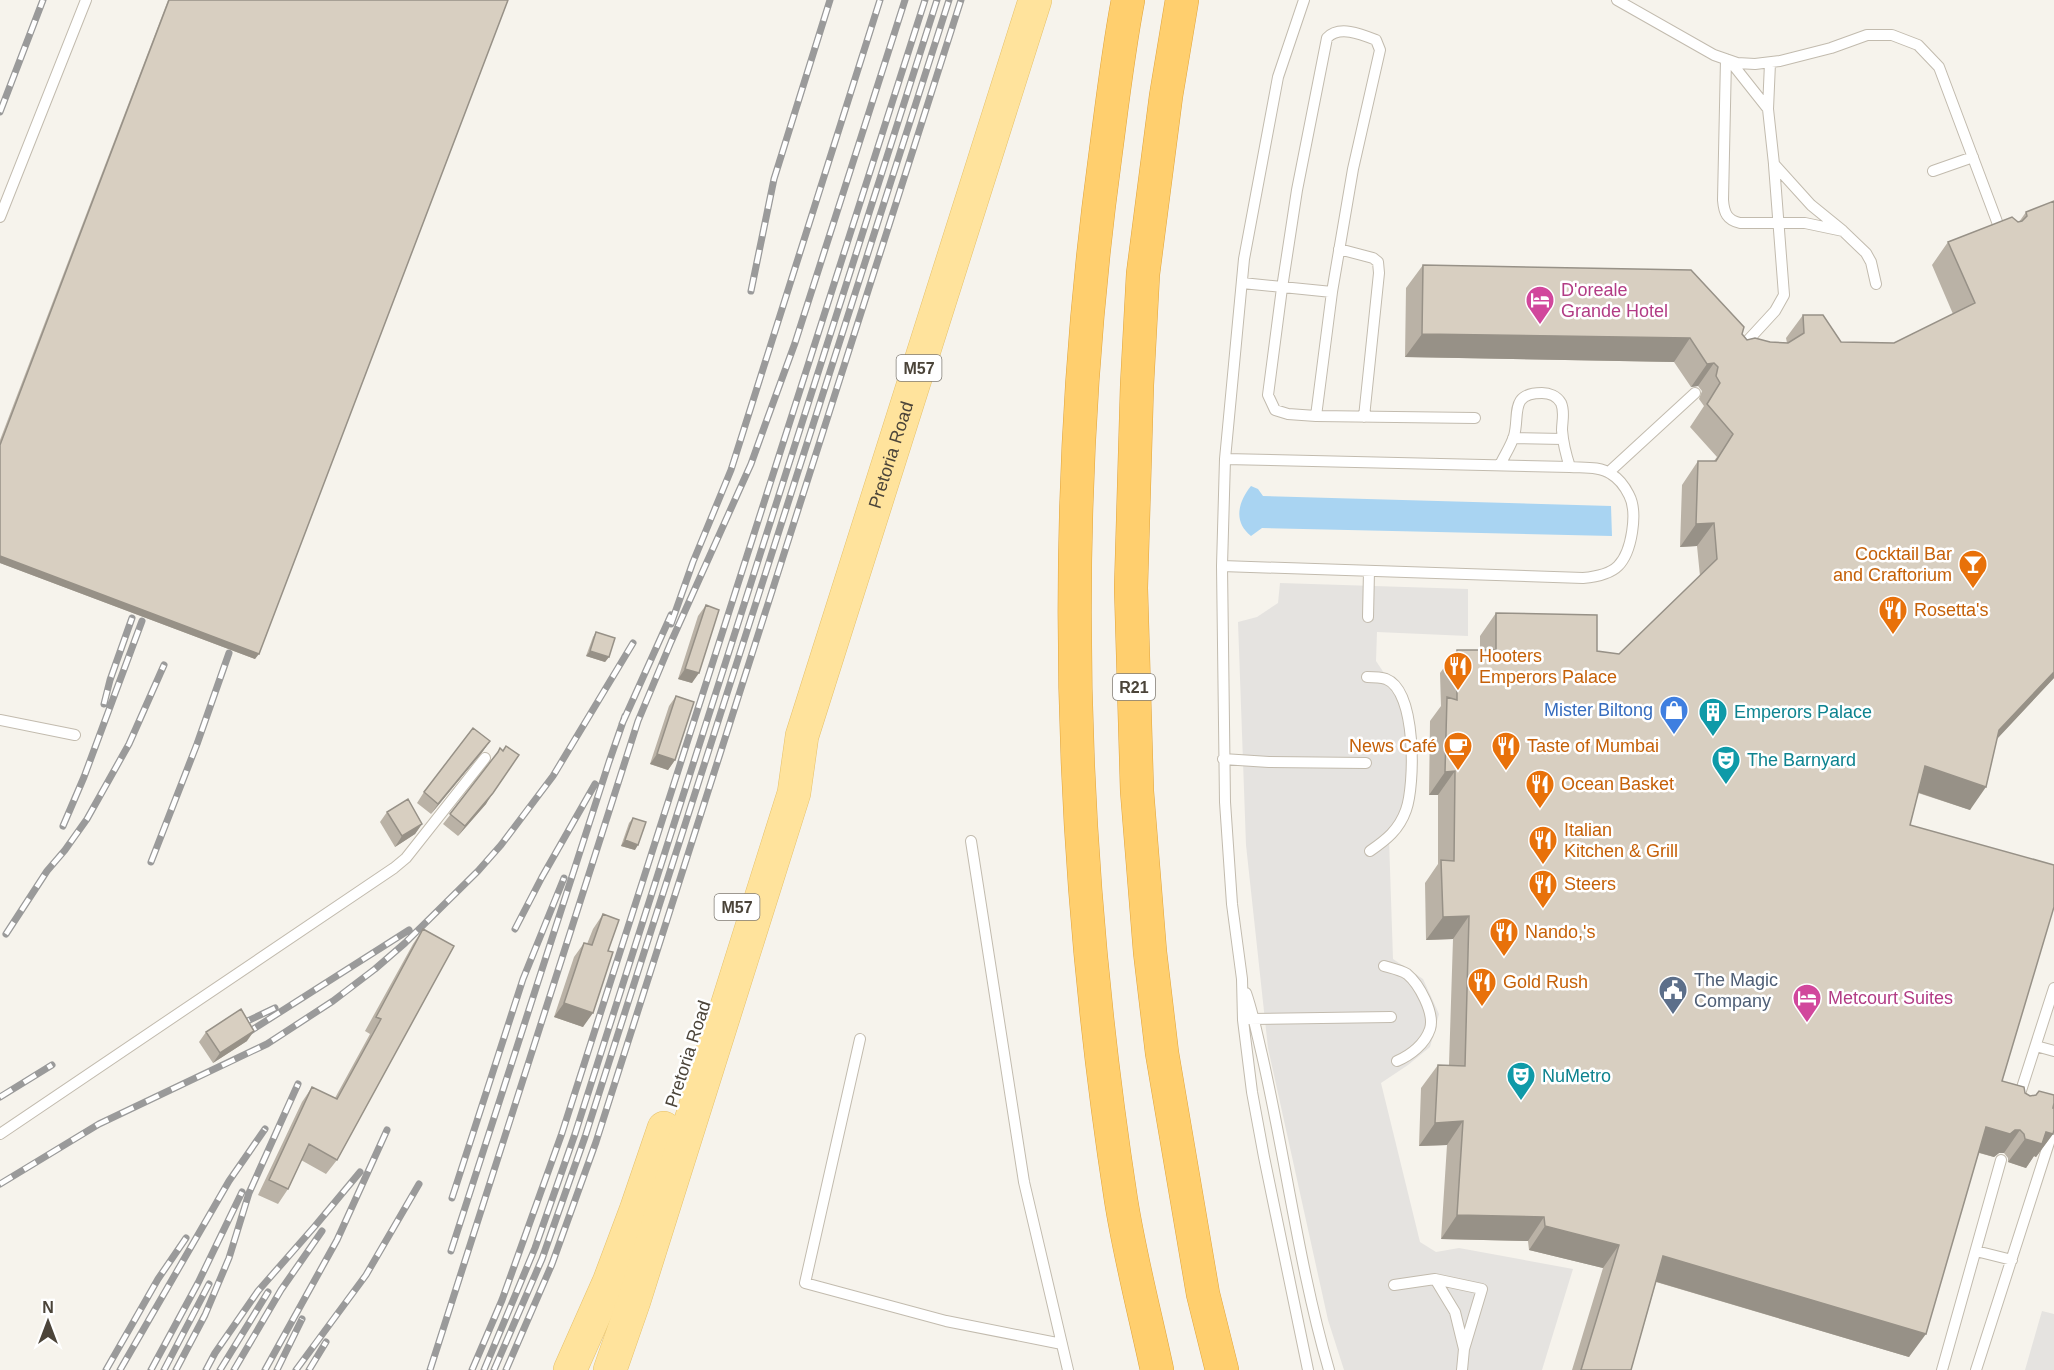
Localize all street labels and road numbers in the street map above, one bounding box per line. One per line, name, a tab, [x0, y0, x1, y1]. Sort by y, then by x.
road number: M57	[896, 355, 942, 381]
street label: Pretoria Road	[865, 399, 917, 511]
road number: R21	[1113, 674, 1155, 700]
road number: M57	[714, 894, 760, 920]
street label: Pretoria Road	[661, 998, 715, 1110]

